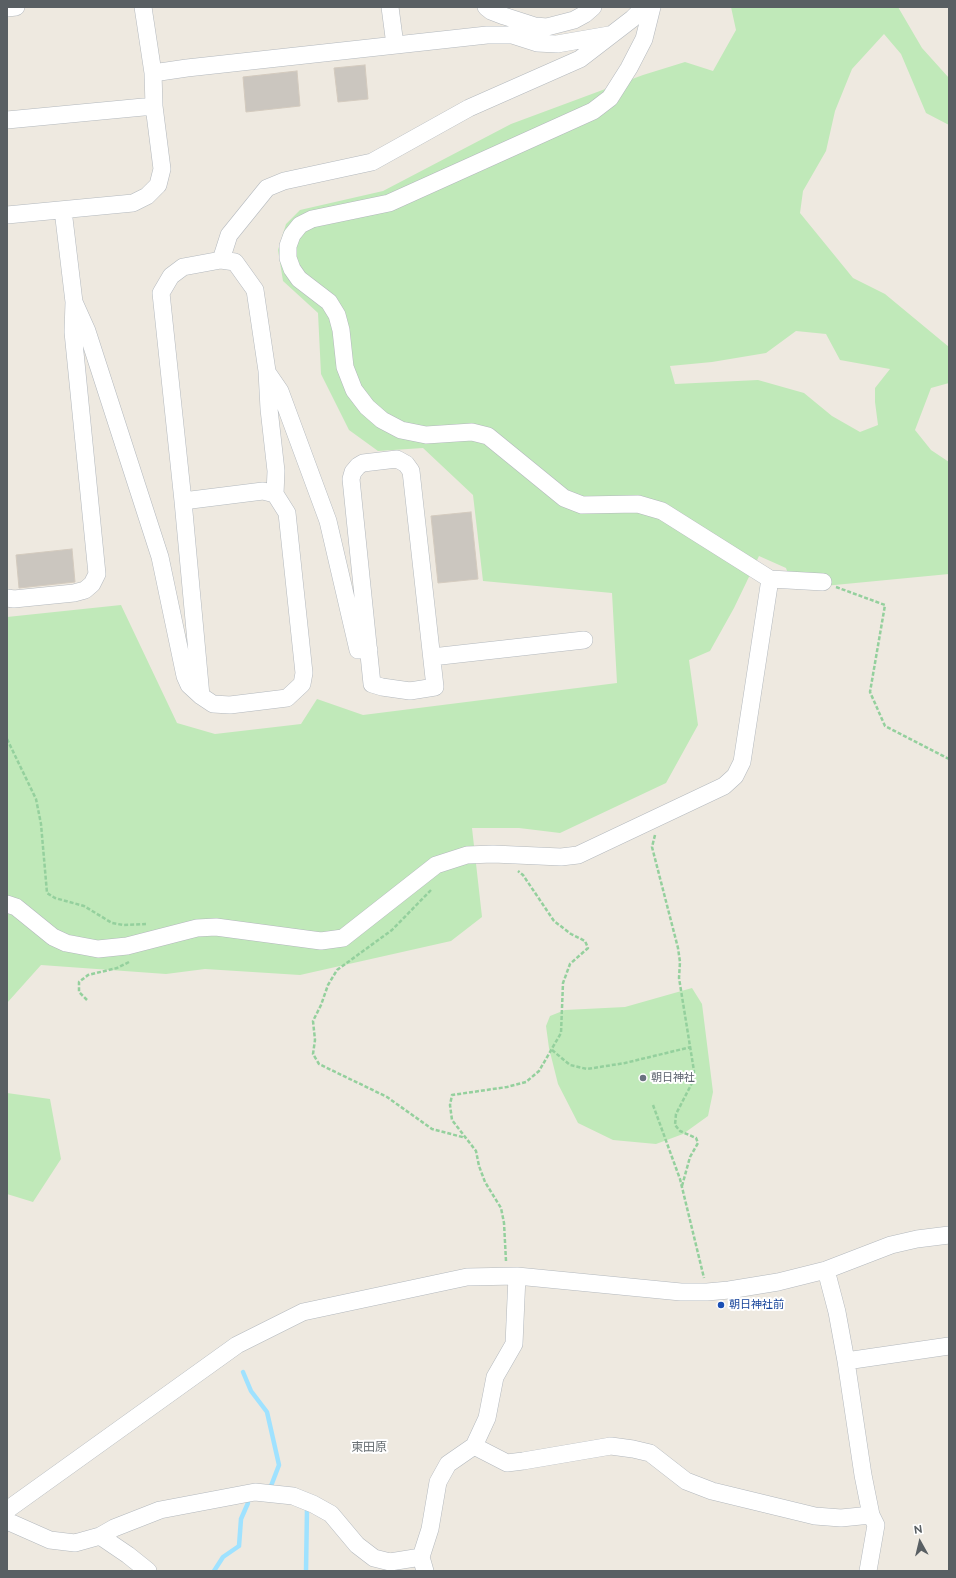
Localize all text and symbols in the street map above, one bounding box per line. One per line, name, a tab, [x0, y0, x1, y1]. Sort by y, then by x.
place label: 朝日神社	[651, 1071, 695, 1085]
marker: 朝日神社	[638, 1073, 648, 1083]
place label: 朝日神社前	[729, 1298, 784, 1312]
marker: 朝日神社前	[716, 1300, 726, 1310]
district label: 東田原	[351, 1440, 387, 1454]
north arrow	[900, 1522, 940, 1562]
text: N	[913, 1523, 923, 1537]

